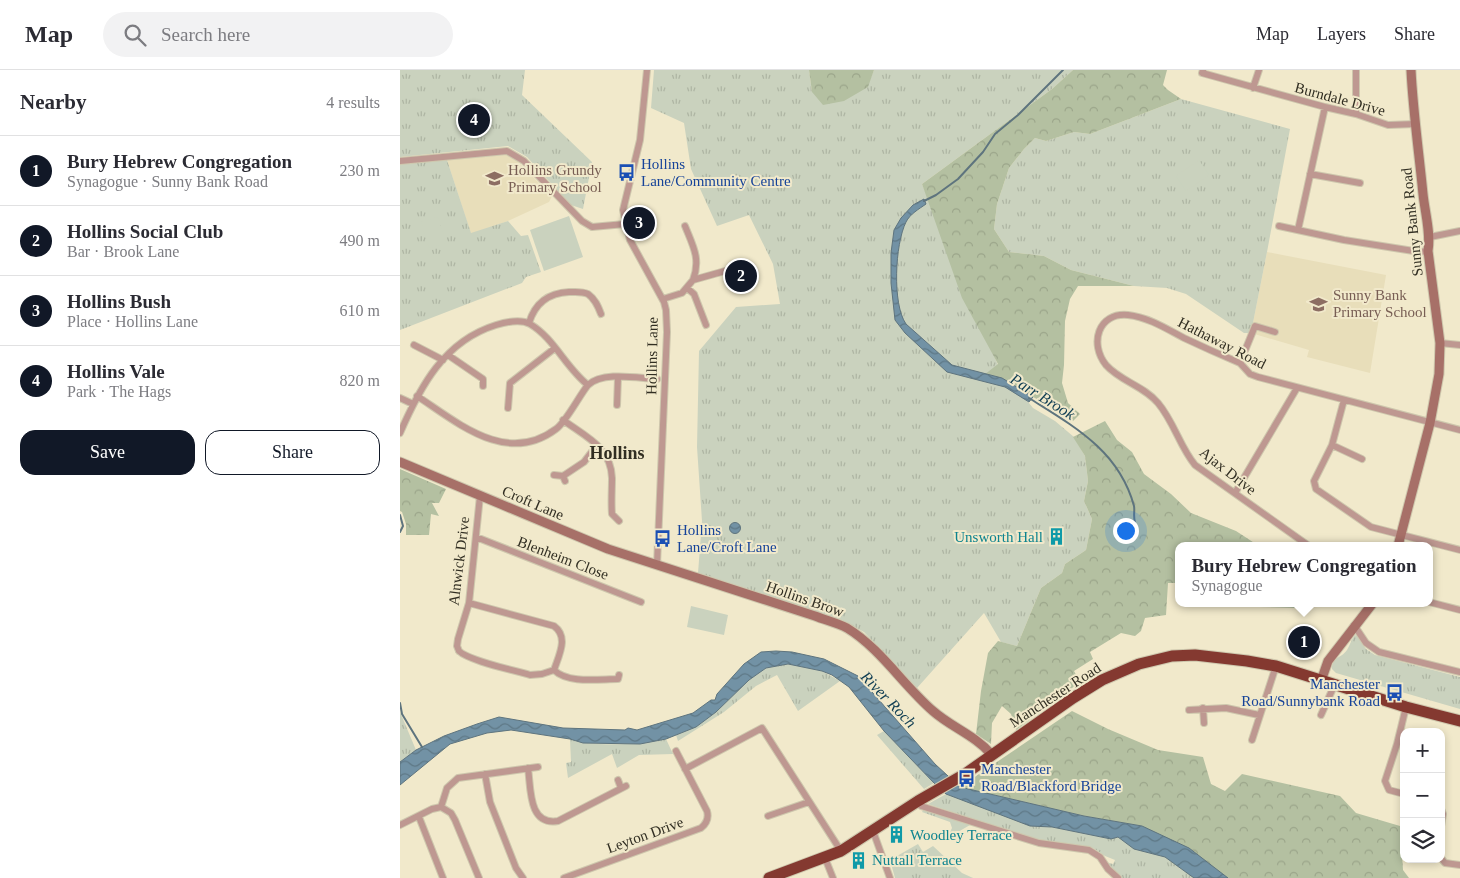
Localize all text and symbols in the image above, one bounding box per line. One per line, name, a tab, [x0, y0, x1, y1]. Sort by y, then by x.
search box	[103, 12, 453, 57]
text: Map	[25, 21, 73, 47]
icon: search	[121, 21, 149, 49]
text: Search here	[161, 24, 250, 45]
text: Map	[1256, 24, 1289, 44]
text: Layers	[1317, 24, 1366, 44]
text: Share	[1394, 24, 1435, 44]
street label: Burndale Drive	[1293, 79, 1387, 119]
text: Nearby	[20, 90, 87, 114]
text: 4 results	[326, 94, 380, 111]
pin: 4	[458, 101, 490, 139]
text: Bury Hebrew Congregation	[67, 151, 292, 172]
place label: Hollins Lane/Community Centre	[641, 156, 791, 189]
text: 1	[32, 162, 40, 179]
text: 230 m	[340, 162, 380, 179]
place label: Hollins Grundy Primary School	[508, 162, 602, 195]
bus stop icon: Hollins Lane/Community Centre	[617, 163, 637, 183]
street label: Sunny Bank Road	[1398, 166, 1426, 277]
school or university icon: Hollins Grundy Primary School	[484, 169, 504, 189]
text: Synagogue · Sunny Bank Road	[67, 173, 268, 190]
pin: 3	[623, 204, 655, 242]
text: Hollins Social Club	[67, 221, 223, 242]
text: 2	[32, 232, 40, 249]
text: 490 m	[340, 232, 380, 249]
text: Bar · Brook Lane	[67, 243, 179, 260]
pin: 2	[725, 257, 757, 295]
place label: Sunny Bank Primary School	[1333, 287, 1427, 320]
text: Hollins Bush	[67, 291, 171, 312]
school or university icon: Sunny Bank Primary School	[1309, 294, 1329, 314]
text: 3	[32, 302, 40, 319]
text: 610 m	[340, 302, 380, 319]
text: Place · Hollins Lane	[67, 313, 198, 330]
street label: Hathaway Road	[1176, 314, 1269, 372]
street label: Hollins Lane	[643, 317, 661, 395]
text: Hollins Vale	[67, 361, 165, 382]
water label: Parr Brook	[1007, 369, 1079, 423]
text: 4	[32, 372, 40, 389]
text: 820 m	[340, 372, 380, 389]
text: Park · The Hags	[67, 383, 171, 400]
button: Save	[20, 430, 195, 475]
button: Share	[205, 430, 380, 475]
district label: Hollins	[589, 443, 645, 463]
street label: Ajax Drive	[1197, 444, 1260, 498]
street label: Croft Lane	[500, 483, 567, 523]
street label: Alnwick Drive	[446, 515, 472, 606]
your location	[1113, 518, 1139, 544]
place label: Hollins Lane/Croft Lane	[677, 522, 777, 555]
building icon: Unsworth Hall	[1047, 527, 1067, 547]
bus stop icon: Hollins Lane/Croft Lane	[653, 529, 673, 549]
place label: Unsworth Hall	[954, 529, 1043, 545]
street label: Blenheim Close	[515, 533, 611, 583]
popup	[1175, 542, 1433, 607]
text: Bury Hebrew Congregation	[1191, 555, 1417, 576]
text: Synagogue	[1191, 577, 1263, 594]
street label: Hollins Brow	[764, 578, 846, 620]
pin: 1	[1288, 623, 1320, 661]
street label: Manchester Road	[1006, 659, 1104, 730]
water label: River Roch	[857, 667, 920, 731]
place label: Manchester Road/Sunnybank Road	[1241, 676, 1380, 709]
bus stop icon: Manchester Road/Sunnybank Road	[1384, 683, 1404, 703]
map controls	[1400, 728, 1445, 863]
button: +	[1400, 728, 1445, 773]
place label: Manchester Road/Blackford Bridge	[981, 761, 1122, 794]
bus stop icon: Manchester Road/Blackford Bridge	[957, 768, 977, 788]
button: −	[1400, 773, 1445, 818]
street label: Leyton Drive	[604, 814, 686, 856]
button: layers	[1400, 818, 1445, 863]
building icon: Woodley Terrace	[886, 825, 906, 845]
place label: Woodley Terrace	[910, 827, 1012, 843]
building icon: Nuttall Terrace	[848, 850, 868, 870]
place label: Nuttall Terrace	[872, 852, 962, 868]

